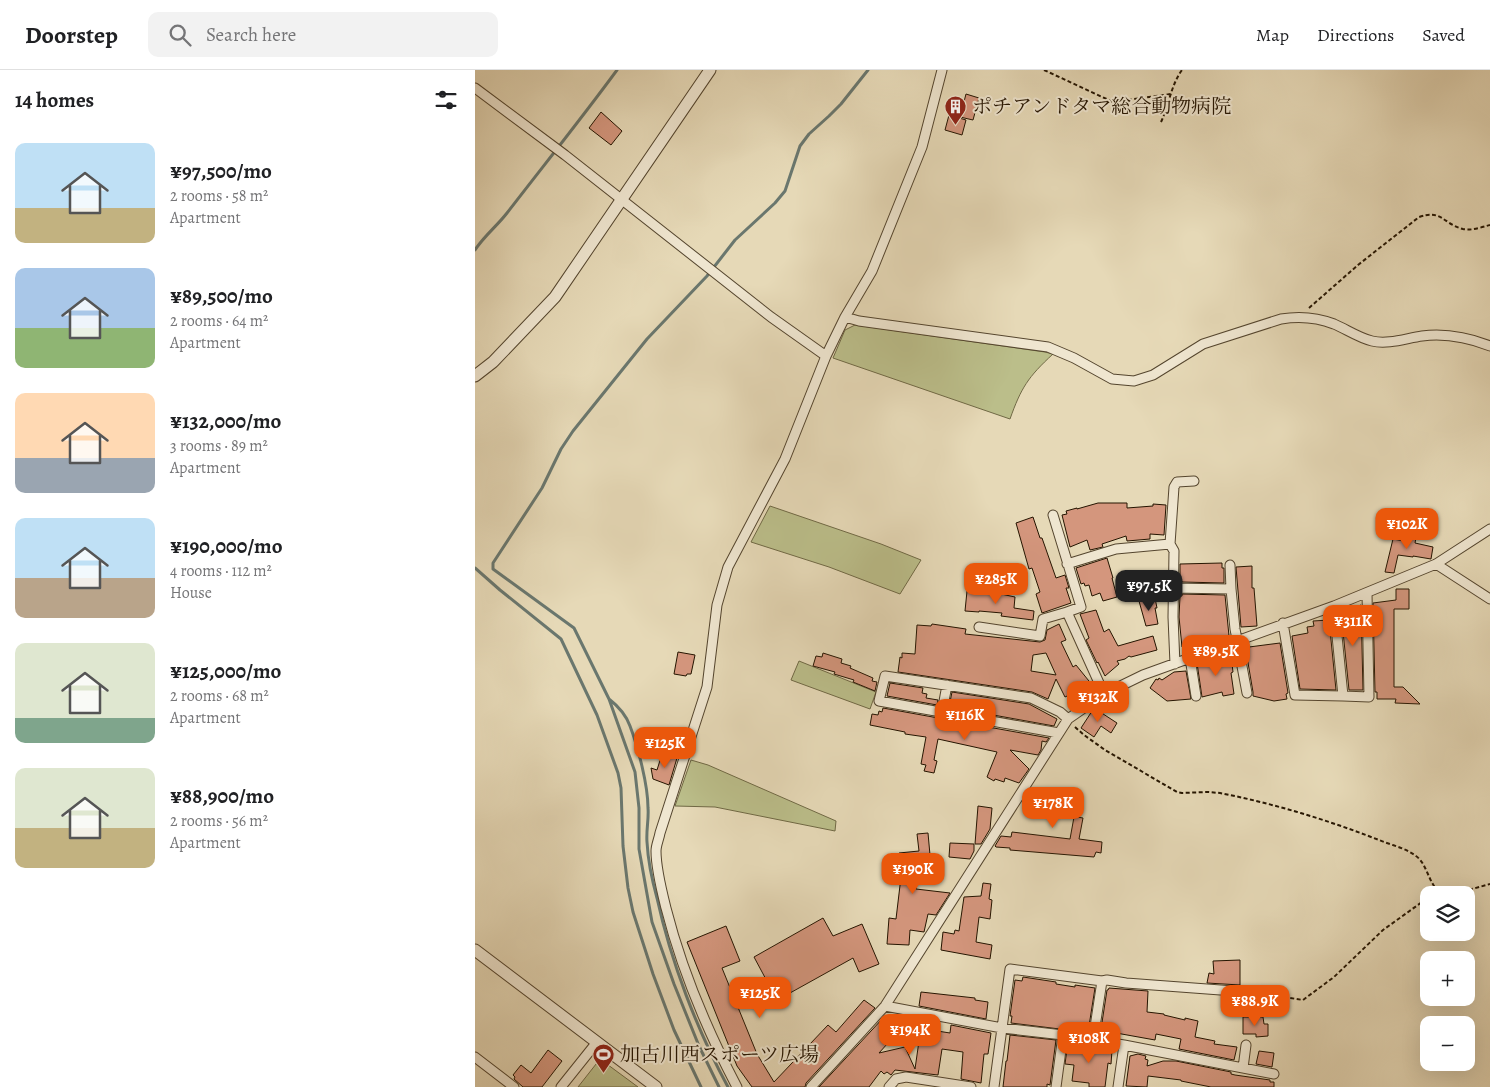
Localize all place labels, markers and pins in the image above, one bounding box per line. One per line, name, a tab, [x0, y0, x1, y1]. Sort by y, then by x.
place label: ポチアンドタマ総合動物病院	[972, 93, 1231, 120]
building icon: ポチアンドタマ総合動物病院	[944, 94, 968, 125]
pin: ¥102K	[1372, 508, 1442, 550]
pin: ¥285K	[961, 562, 1031, 605]
pin: ¥97.5K	[1108, 570, 1190, 612]
pin: ¥311K	[1318, 604, 1388, 647]
pin: ¥89.5K	[1175, 634, 1257, 677]
pin: ¥132K	[1063, 680, 1133, 723]
pin: ¥116K	[930, 698, 1000, 741]
pin: ¥125K	[630, 726, 700, 769]
pin: ¥178K	[1018, 786, 1088, 829]
pin: ¥190K	[878, 852, 948, 895]
pin: ¥125K	[725, 976, 795, 1019]
pin: ¥88.9K	[1214, 984, 1296, 1027]
pin: ¥194K	[875, 1014, 945, 1056]
pin: ¥108K	[1054, 1022, 1124, 1064]
place label: 加古川西スポーツ広場	[620, 1041, 819, 1068]
sports icon: 加古川西スポーツ広場	[592, 1042, 616, 1073]

